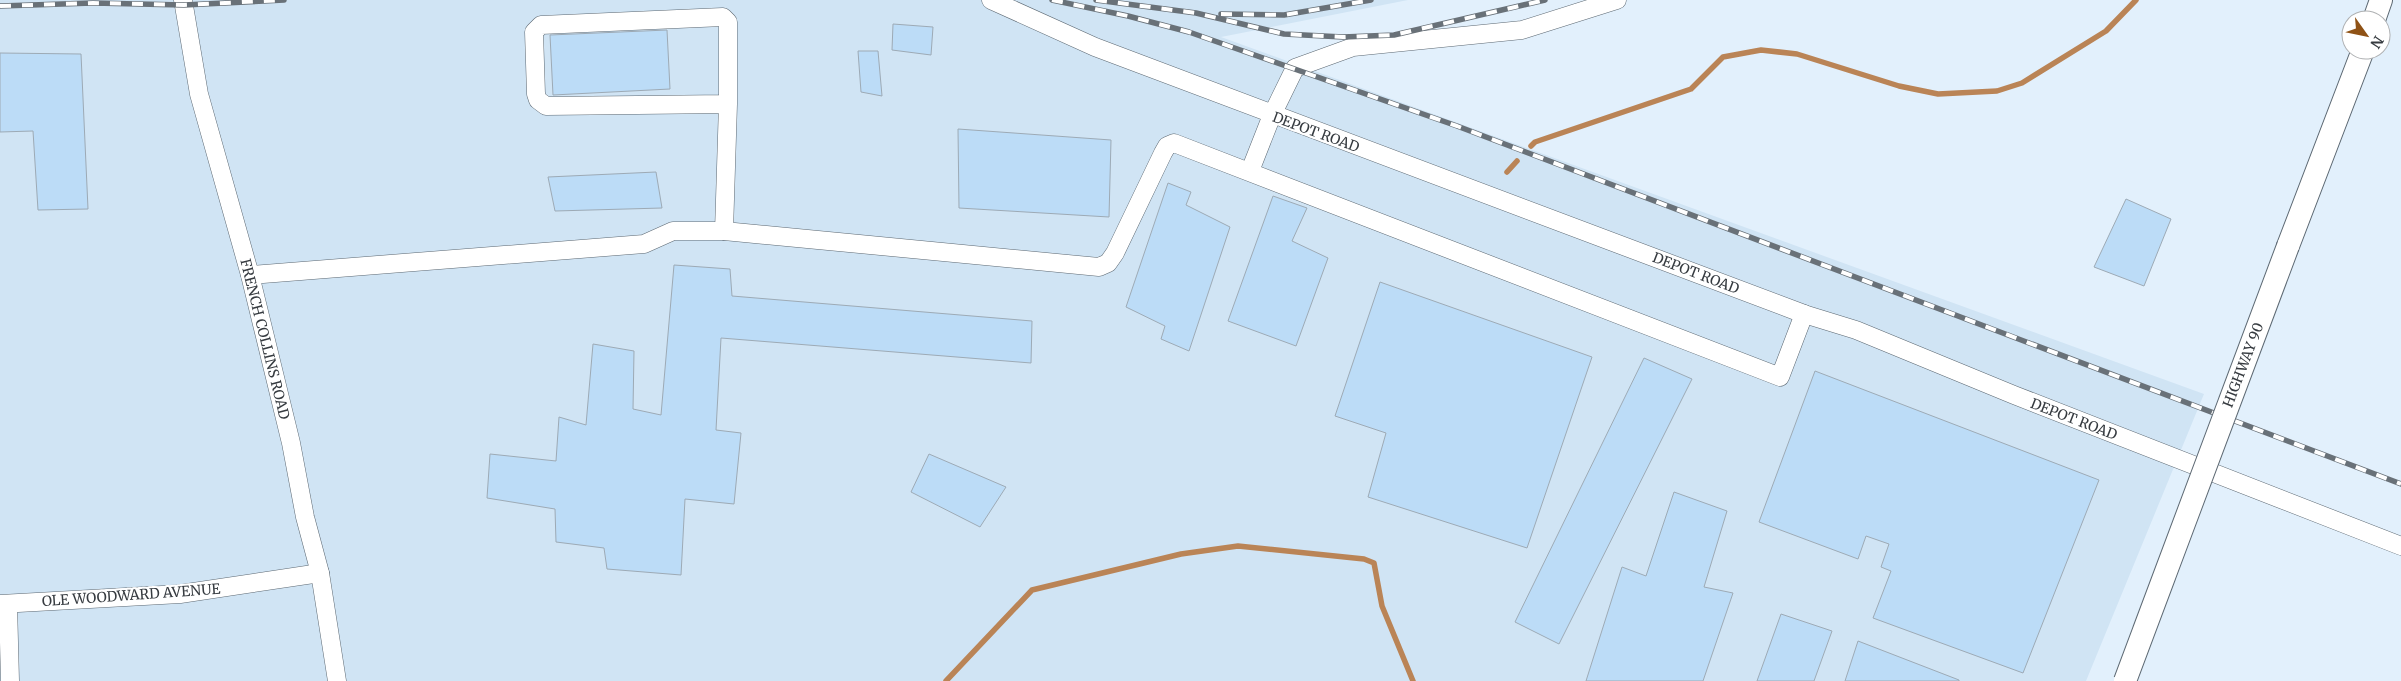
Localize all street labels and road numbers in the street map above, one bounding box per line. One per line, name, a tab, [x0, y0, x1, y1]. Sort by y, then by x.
street label: DEPOT ROAD	[1270, 108, 1362, 156]
street label: DEPOT ROAD	[1650, 248, 1742, 298]
street label: FRENCH COLLINS ROAD	[236, 257, 294, 422]
street label: HIGHWAY 90	[2219, 320, 2267, 410]
street label: DEPOT ROAD	[2028, 394, 2120, 444]
street label: OLE WOODWARD AVENUE	[41, 580, 221, 610]

